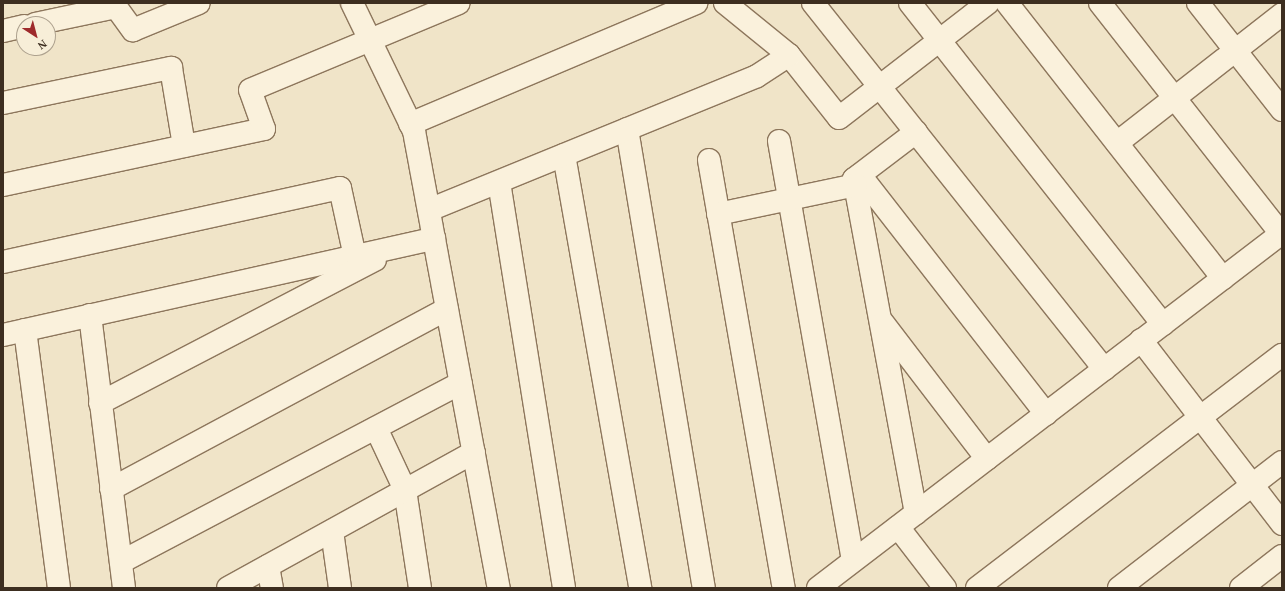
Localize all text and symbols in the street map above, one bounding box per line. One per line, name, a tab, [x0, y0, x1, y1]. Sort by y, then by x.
north arrow	[16, 16, 56, 56]
text: N	[36, 38, 49, 52]

